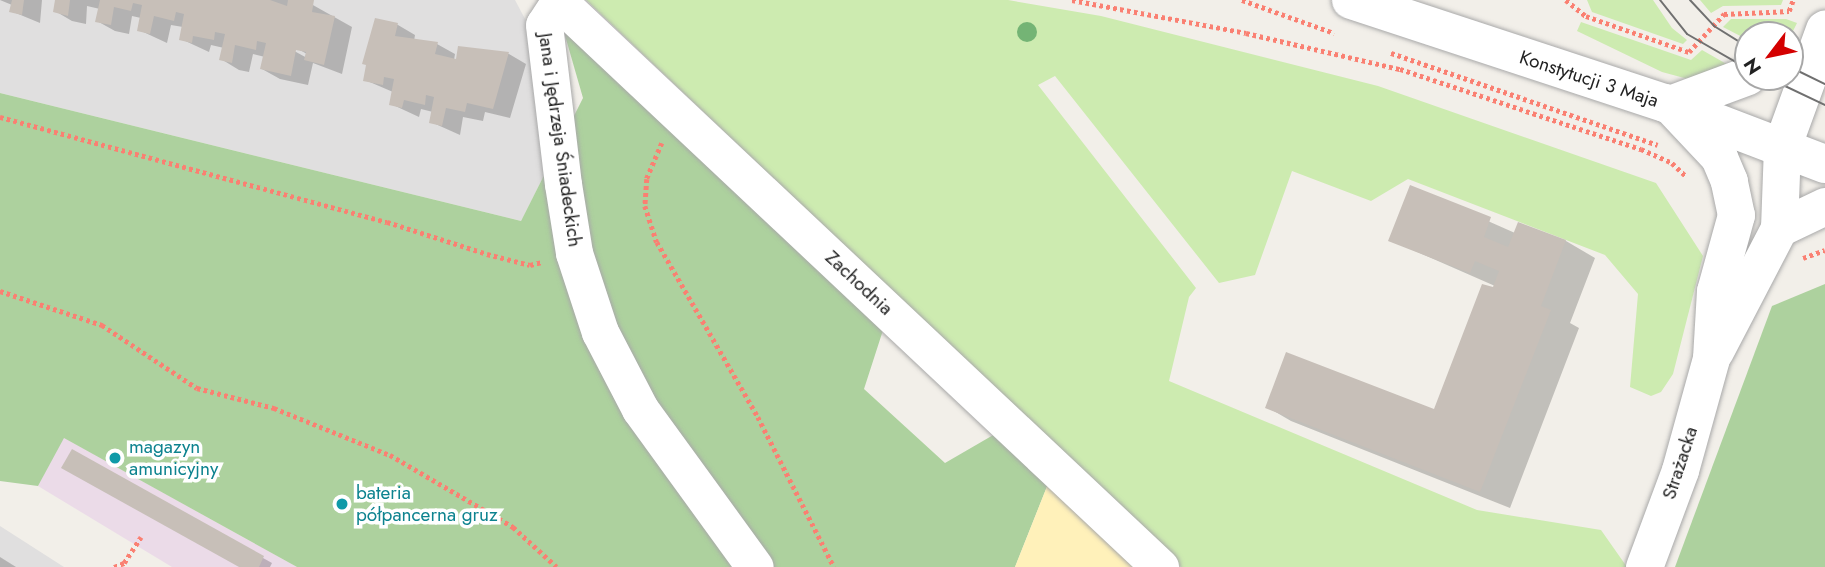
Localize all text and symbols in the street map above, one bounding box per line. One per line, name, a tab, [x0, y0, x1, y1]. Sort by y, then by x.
north arrow	[1734, 21, 1804, 91]
street label: Jana i Jędrzeja Śniadeckich	[534, 32, 586, 248]
street label: Konstytucji 3 Maja	[1517, 46, 1661, 112]
text: N	[1737, 53, 1768, 80]
street label: Zachodnia	[821, 246, 897, 320]
street label: Strażacka	[1658, 424, 1702, 502]
place label: magazyn amunicyjny	[129, 436, 218, 480]
marker: magazyn amunicyjny	[107, 450, 123, 466]
place label: bateria półpancerna gruz	[356, 482, 498, 526]
marker: bateria półpancerna gruz	[334, 496, 350, 512]

